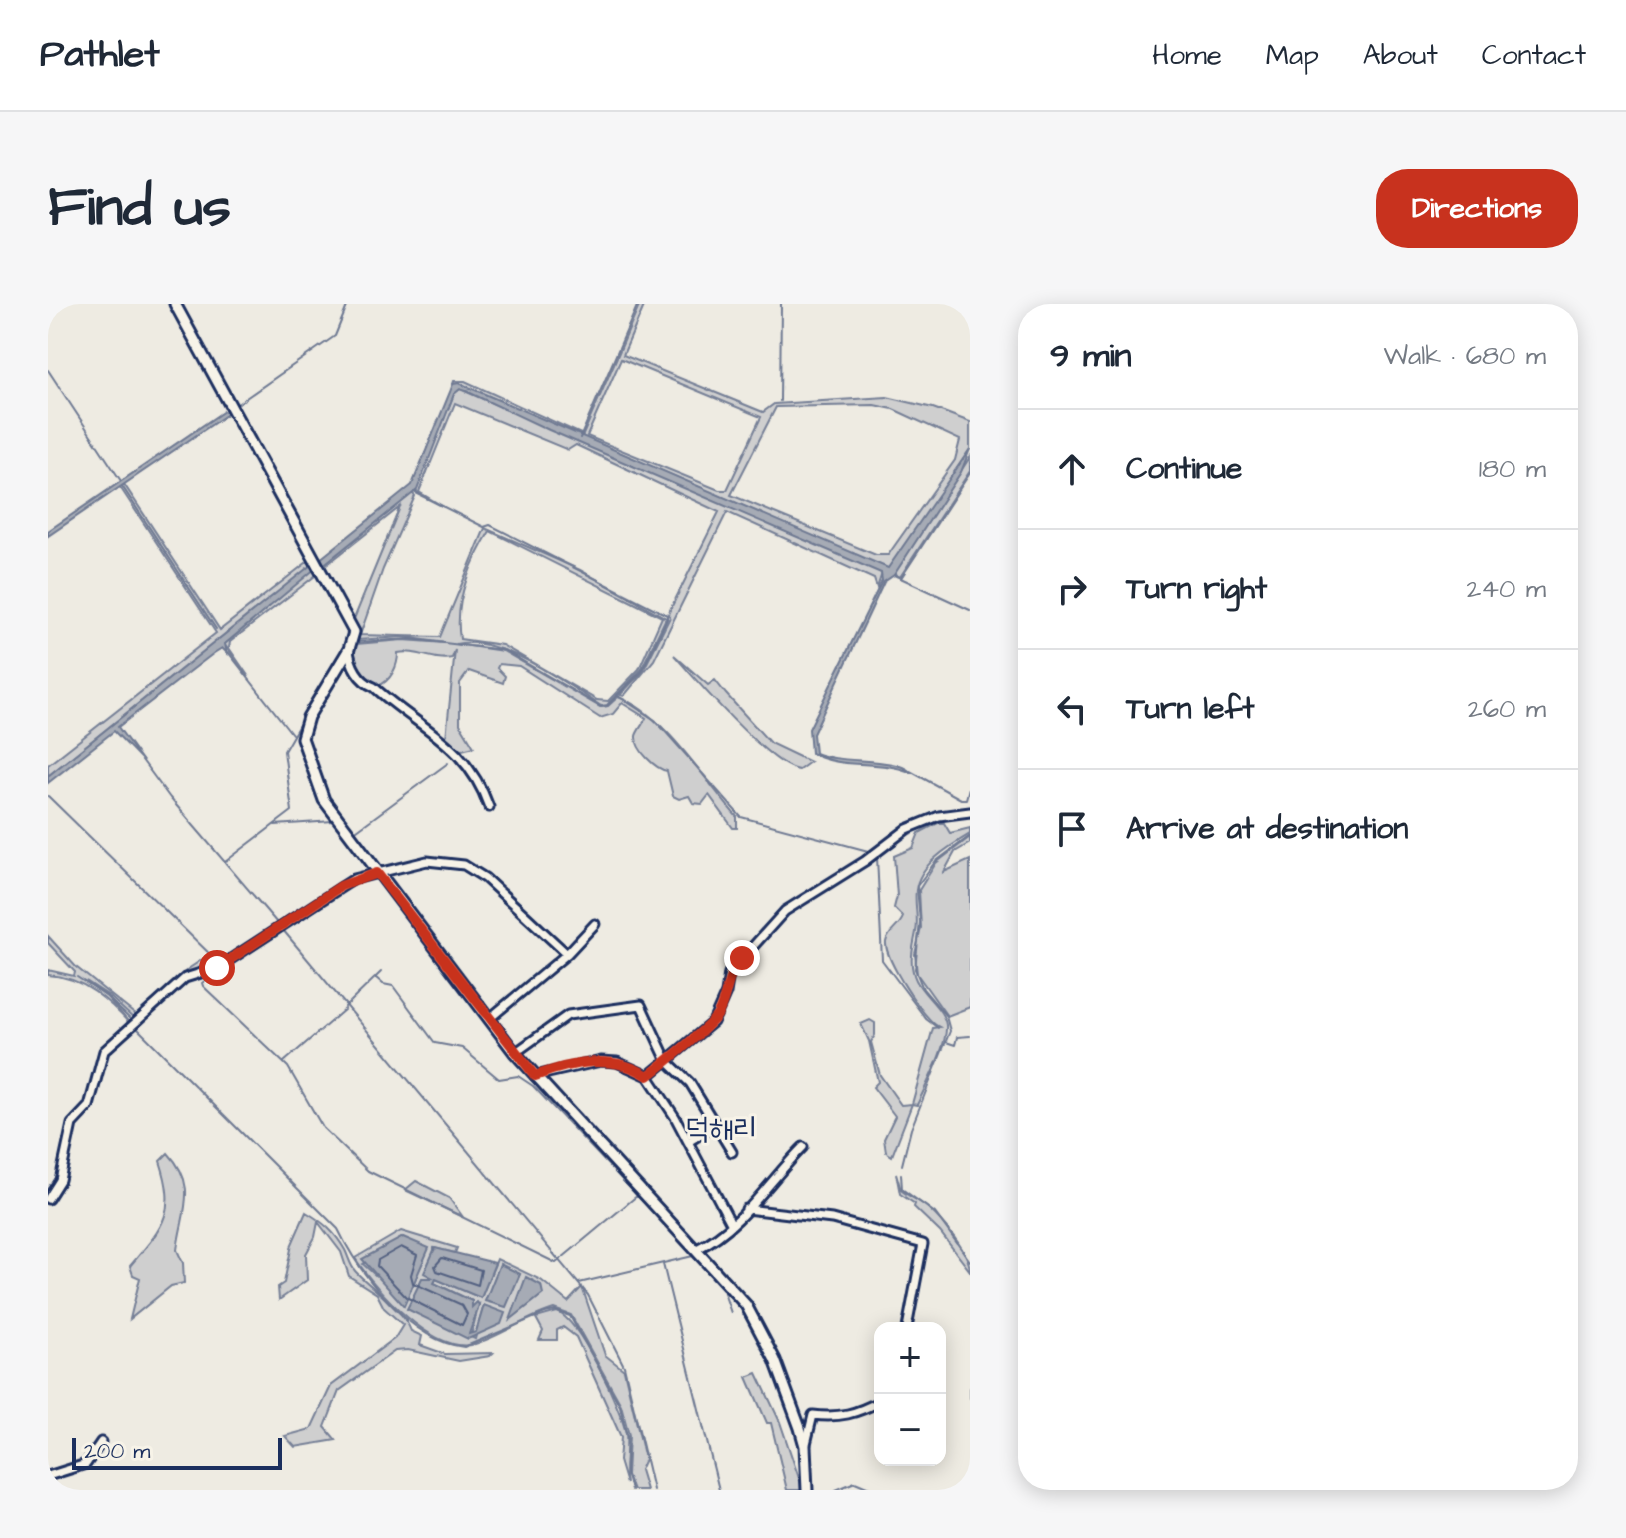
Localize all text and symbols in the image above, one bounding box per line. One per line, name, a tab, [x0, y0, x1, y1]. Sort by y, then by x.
text: Pathlet	[40, 29, 160, 81]
text: Home	[1152, 36, 1222, 75]
text: Map	[1266, 36, 1319, 75]
text: About	[1363, 36, 1438, 75]
text: Contact	[1482, 36, 1586, 75]
text: Find us	[48, 169, 231, 247]
button: Directions	[1376, 169, 1578, 248]
text: 9 min	[1050, 332, 1132, 380]
text: Walk · 680 m	[1384, 338, 1546, 374]
icon: ahead	[1050, 447, 1094, 491]
text: Continue	[1126, 448, 1242, 490]
text: 180 m	[1479, 451, 1546, 487]
icon: right	[1050, 567, 1094, 611]
text: Turn right	[1126, 568, 1267, 610]
text: 240 m	[1466, 571, 1546, 607]
icon: left	[1050, 687, 1094, 731]
text: Turn left	[1126, 688, 1254, 730]
text: 260 m	[1468, 691, 1546, 727]
icon: arrive	[1050, 807, 1094, 851]
text: Arrive at destination	[1126, 808, 1408, 850]
route end	[724, 940, 760, 976]
route start	[199, 950, 235, 986]
district label: 덕해리	[685, 1108, 757, 1150]
map controls	[874, 1322, 946, 1466]
button: +	[874, 1322, 946, 1394]
button: −	[874, 1394, 946, 1466]
scale bar	[72, 1434, 282, 1470]
text: 200 m	[84, 1436, 150, 1467]

